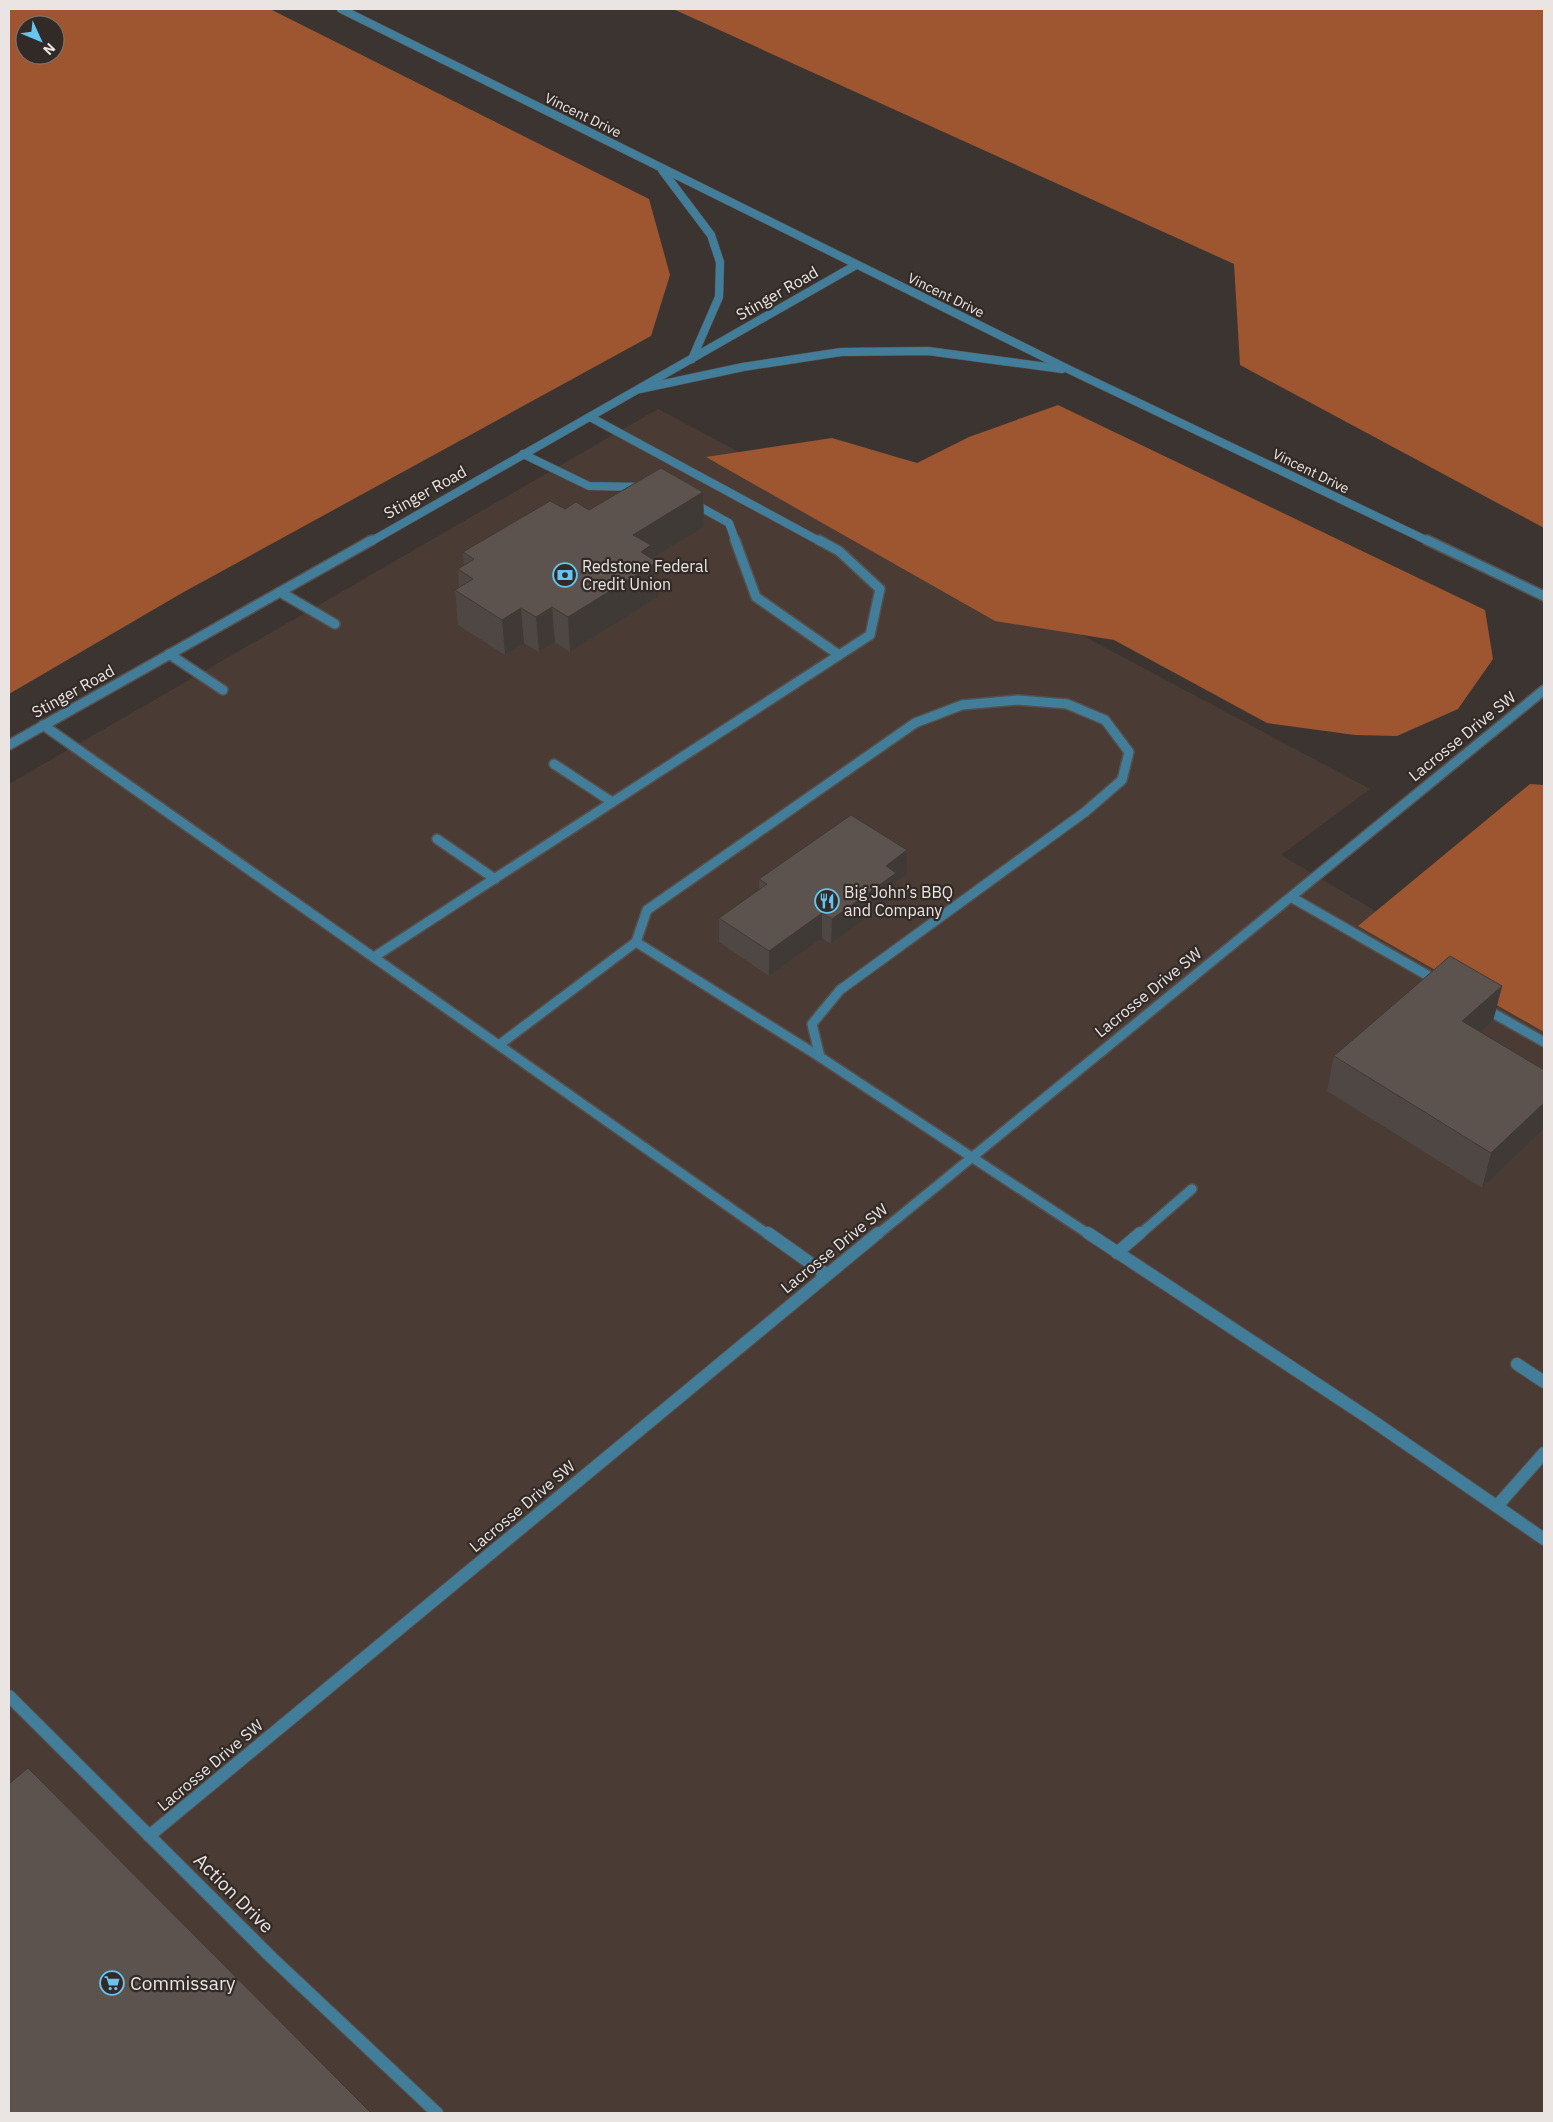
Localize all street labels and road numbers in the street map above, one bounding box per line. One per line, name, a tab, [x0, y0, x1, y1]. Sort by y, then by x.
street label: Vincent Drive	[542, 89, 625, 141]
street label: Stinger Road	[732, 261, 822, 325]
street label: Vincent Drive	[905, 269, 988, 321]
street label: Vincent Drive	[1270, 445, 1353, 497]
street label: Stinger Road	[380, 461, 470, 523]
street label: Stinger Road	[28, 660, 118, 722]
street label: Lacrosse Drive SW	[1404, 687, 1520, 785]
street label: Lacrosse Drive SW	[1090, 943, 1206, 1041]
street label: Lacrosse Drive SW	[776, 1199, 892, 1297]
street label: Lacrosse Drive SW	[465, 1456, 579, 1556]
street label: Lacrosse Drive SW	[153, 1715, 267, 1815]
street label: Action Drive	[189, 1848, 279, 1938]

